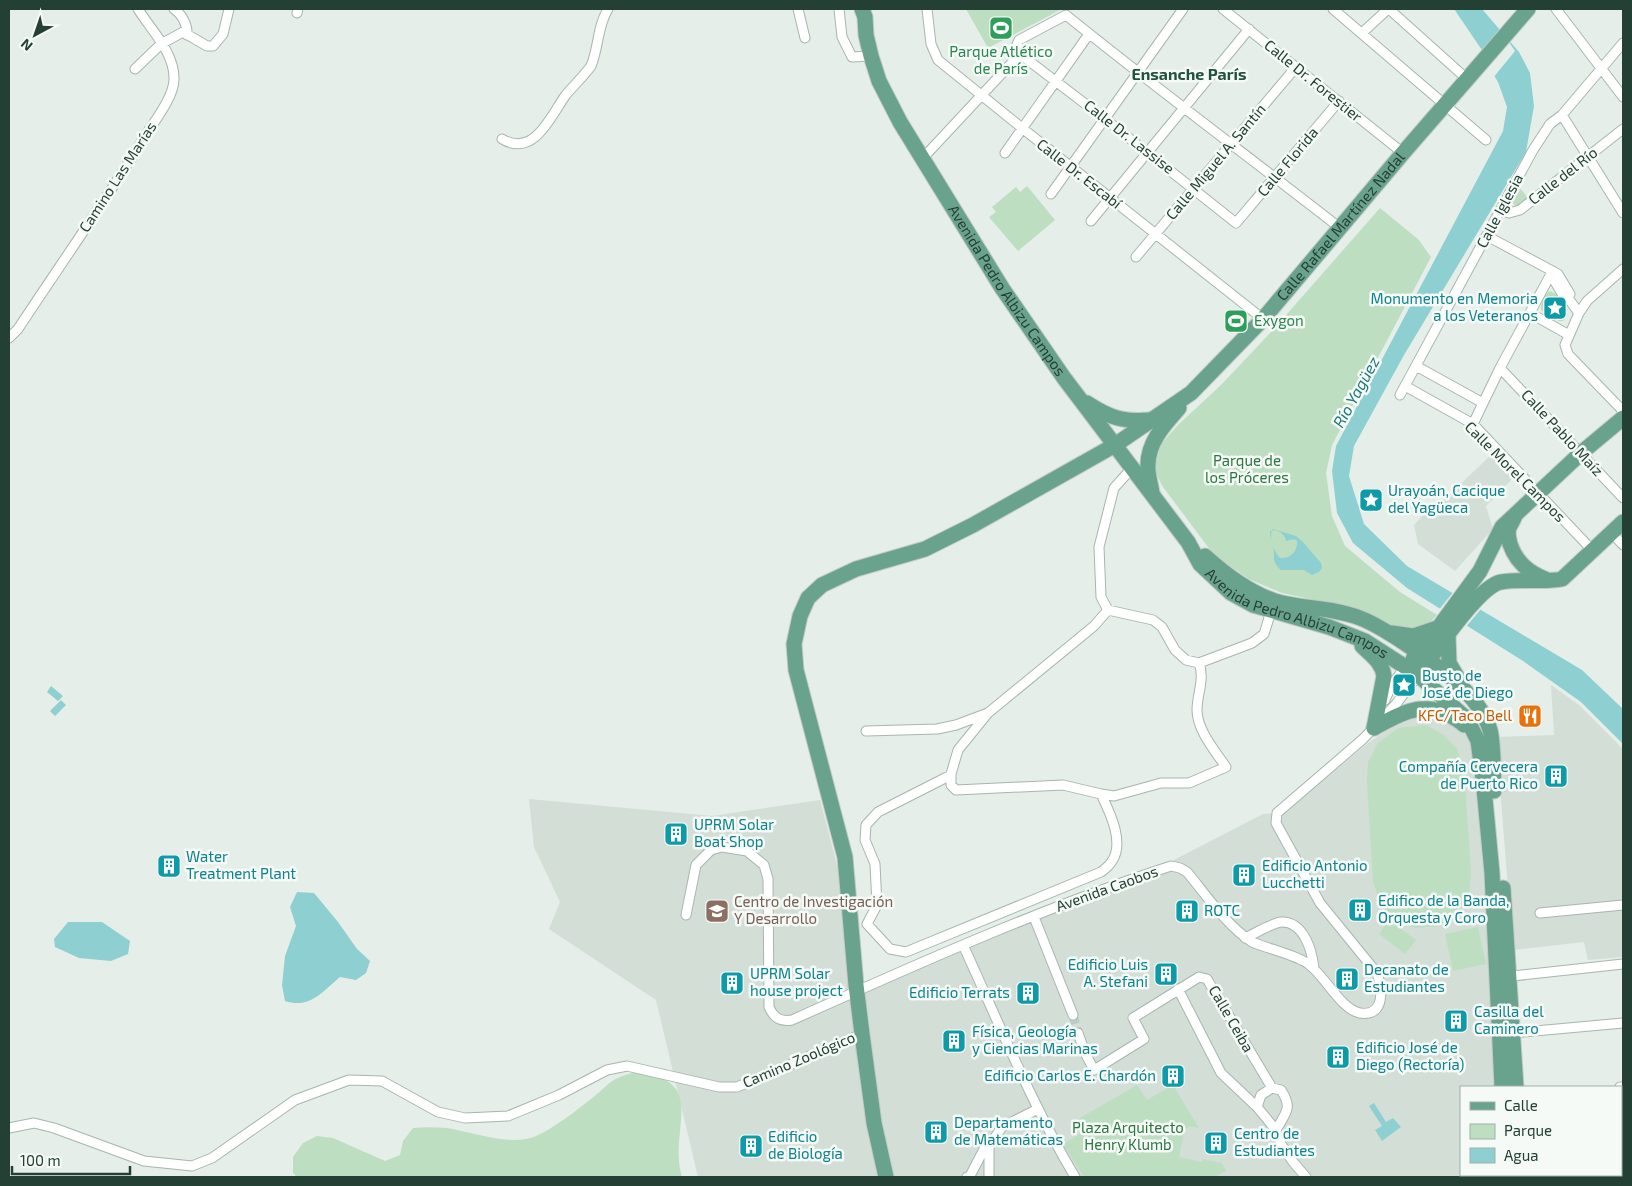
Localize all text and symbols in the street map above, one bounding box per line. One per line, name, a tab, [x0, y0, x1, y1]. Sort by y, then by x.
north arrow	[10, 10, 60, 60]
sports icon: Parque Atlético de París	[988, 15, 1014, 41]
street label: Calle Dr. Forestier	[1261, 35, 1366, 125]
text: N	[17, 36, 36, 55]
place label: Parque Atlético de París	[949, 42, 1053, 77]
district label: Ensanche París	[1131, 64, 1247, 83]
street label: Calle Dr. Lassise	[1081, 95, 1178, 177]
street label: Calle Miguel A. Santín	[1162, 100, 1269, 223]
street label: Camino Las Marías	[75, 118, 160, 235]
street label: Calle Florida	[1253, 123, 1321, 200]
street label: Calle Dr. Escabí	[1034, 134, 1127, 213]
street label: Calle del Río	[1524, 143, 1601, 208]
street label: Calle Rafael Martínez Nadal	[1272, 148, 1408, 304]
street label: Calle Iglesia	[1472, 170, 1526, 251]
street label: Avenida Pedro Albizu Campos	[945, 201, 1070, 379]
place label: Monumento en Memoria a los Veteranos	[1371, 289, 1538, 324]
place icon: Monumento en Memoria a los Veteranos	[1542, 295, 1568, 321]
sports icon: Exygon	[1223, 308, 1249, 334]
place label: Exygon	[1254, 311, 1304, 329]
water label: Río Yagüez	[1328, 353, 1383, 431]
street label: Calle Pablo Maíz	[1518, 385, 1607, 479]
street label: Calle Morel Campos	[1462, 417, 1570, 525]
park label: Parque de los Próceres	[1205, 451, 1289, 486]
place label: Urayoán, Cacique del Yagüeca	[1388, 481, 1505, 516]
place icon: Urayoán, Cacique del Yagüeca	[1358, 487, 1384, 513]
street label: Avenida Pedro Albizu Campos	[1202, 564, 1392, 662]
place label: Busto de José de Diego	[1422, 666, 1513, 701]
place icon: Busto de José de Diego	[1391, 672, 1417, 698]
restaurant icon: KFC/Taco Bell	[1517, 703, 1543, 729]
place label: KFC/Taco Bell	[1418, 706, 1513, 724]
place label: Compañía Cervecera de Puerto Rico	[1399, 757, 1538, 792]
building icon: Compañía Cervecera de Puerto Rico	[1543, 763, 1569, 789]
place label: UPRM Solar Boat Shop	[694, 815, 774, 850]
building icon: UPRM Solar Boat Shop	[663, 821, 689, 847]
place label: Water Treatment Plant	[186, 847, 296, 882]
building icon: Water Treatment Plant	[156, 853, 182, 879]
place label: Edificio Antonio Lucchetti	[1262, 856, 1368, 891]
street label: Avenida Caobos	[1053, 861, 1160, 915]
building icon: Edificio Antonio Lucchetti	[1231, 862, 1257, 888]
place label: Edifico de la Banda, Orquesta y Coro	[1378, 891, 1509, 926]
place label: Centro de Investigación Y Desarrollo	[734, 892, 893, 927]
building icon: Edifico de la Banda, Orquesta y Coro	[1347, 897, 1373, 923]
school or university icon: Centro de Investigación Y Desarrollo	[704, 898, 730, 924]
building icon: ROTC	[1174, 898, 1200, 924]
place label: ROTC	[1204, 901, 1241, 919]
place label: Edificio Luis A. Stefani	[1068, 955, 1148, 990]
place label: Decanato de Estudiantes	[1364, 960, 1449, 995]
building icon: Edificio Luis A. Stefani	[1153, 961, 1179, 987]
place label: UPRM Solar house project	[750, 964, 843, 1000]
building icon: Decanato de Estudiantes	[1334, 966, 1360, 992]
building icon: UPRM Solar house project	[719, 970, 745, 996]
building icon: Edificio Terrats	[1015, 980, 1041, 1006]
street label: Calle Ceiba	[1206, 982, 1258, 1055]
place label: Edificio Terrats	[909, 983, 1010, 1001]
place label: Casilla del Caminero	[1474, 1002, 1544, 1037]
building icon: Casilla del Caminero	[1443, 1008, 1469, 1034]
place label: Física, Geología y Ciencias Marinas	[972, 1022, 1098, 1057]
street label: Camino Zoológico	[740, 1027, 858, 1091]
building icon: Física, Geología y Ciencias Marinas	[941, 1028, 967, 1054]
place label: Edificio José de Diego (Rectoría)	[1356, 1038, 1464, 1073]
building icon: Edificio José de Diego (Rectoría)	[1325, 1044, 1351, 1070]
building icon: Edificio Carlos E. Chardón	[1160, 1063, 1186, 1089]
place label: Edificio Carlos E. Chardón	[984, 1066, 1156, 1084]
legend	[1460, 1086, 1622, 1176]
text: Calle	[1504, 1096, 1538, 1114]
place label: Departamento de Matemáticas	[954, 1113, 1063, 1148]
park label: Plaza Arquitecto Henry Klumb	[1072, 1118, 1184, 1153]
building icon: Departamento de Matemáticas	[923, 1119, 949, 1145]
text: Parque	[1504, 1121, 1552, 1139]
place label: Centro de Estudiantes	[1234, 1124, 1315, 1159]
place label: Edificio de Biología	[768, 1127, 843, 1162]
building icon: Centro de Estudiantes	[1203, 1130, 1229, 1156]
building icon: Edificio de Biología	[738, 1133, 764, 1159]
scale bar	[12, 1144, 130, 1176]
text: Agua	[1504, 1146, 1539, 1164]
text: 100 m	[20, 1151, 61, 1169]

